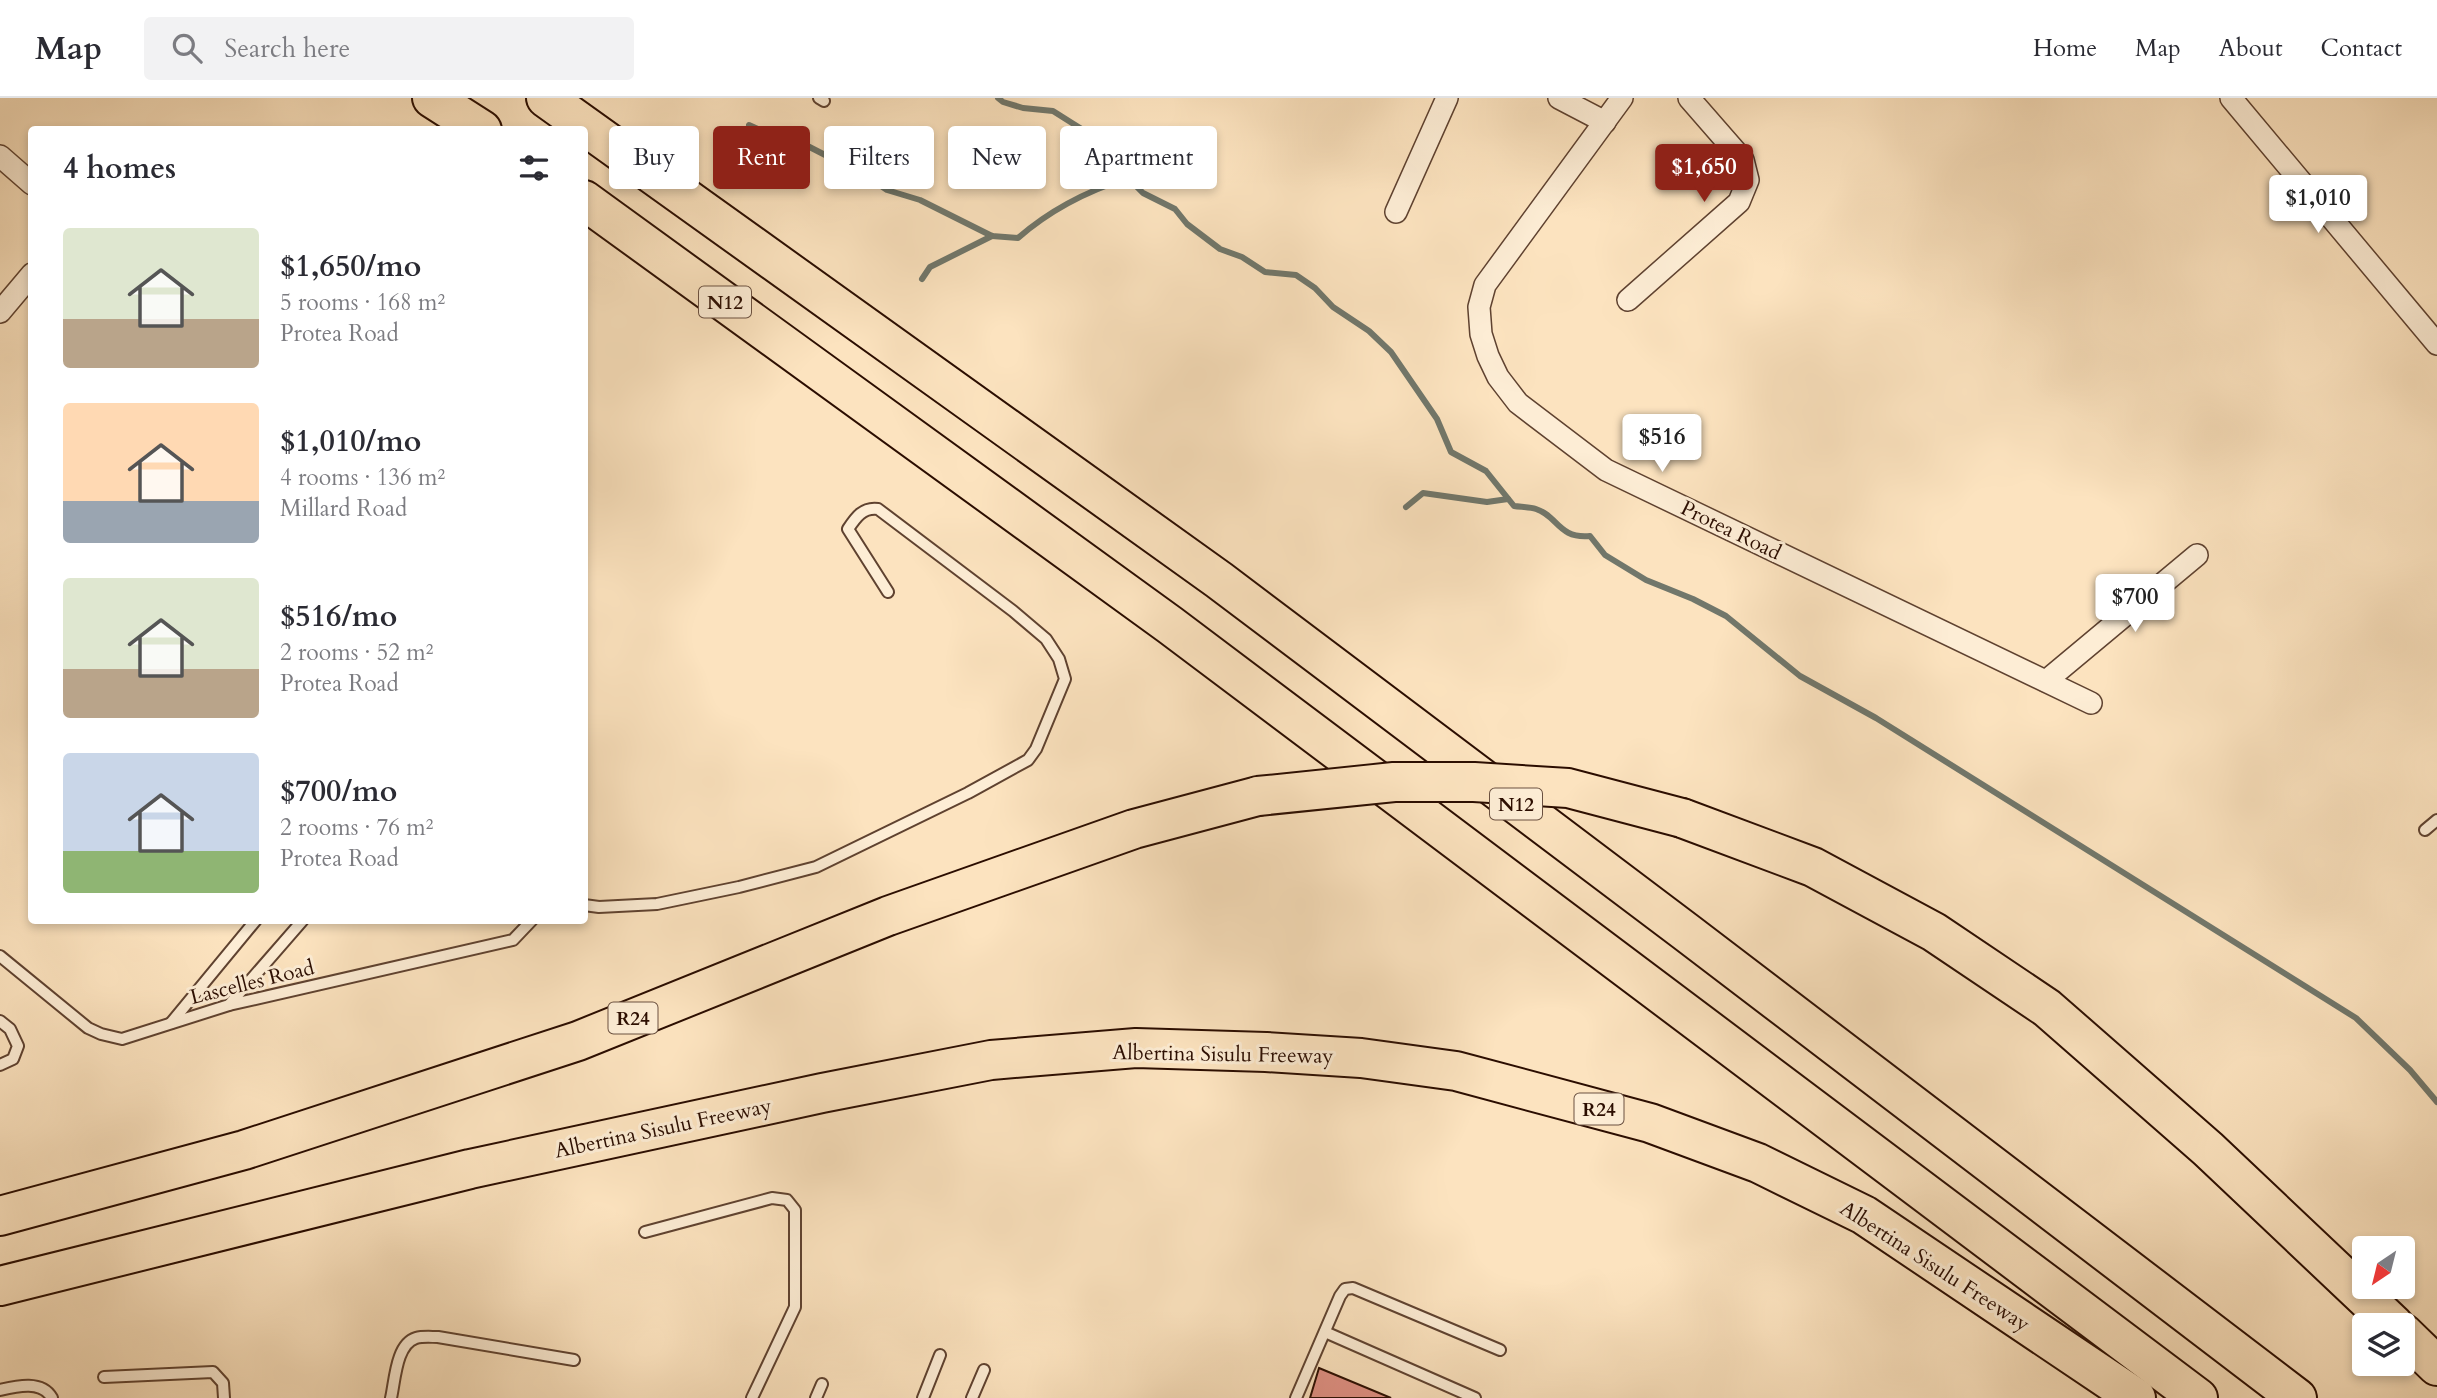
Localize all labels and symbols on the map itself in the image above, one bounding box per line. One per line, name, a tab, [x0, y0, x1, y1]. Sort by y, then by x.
pin: $1,650	[1647, 144, 1761, 204]
pin: $1,010	[2261, 176, 2375, 235]
road number: N12	[699, 286, 751, 318]
pin: $516	[1621, 414, 1703, 474]
street label: Protea Road	[1676, 494, 1786, 567]
pin: $700	[2094, 574, 2176, 634]
road number: N12	[1490, 789, 1542, 820]
street label: Lascelles Road	[187, 953, 317, 1012]
road number: R24	[608, 1002, 658, 1034]
street label: Albertina Sisulu Freeway	[1112, 1038, 1334, 1071]
street label: Albertina Sisulu Freeway	[552, 1091, 774, 1166]
road number: R24	[1574, 1093, 1624, 1124]
street label: Albertina Sisulu Freeway	[1834, 1194, 2035, 1339]
north arrow	[2352, 1236, 2415, 1298]

